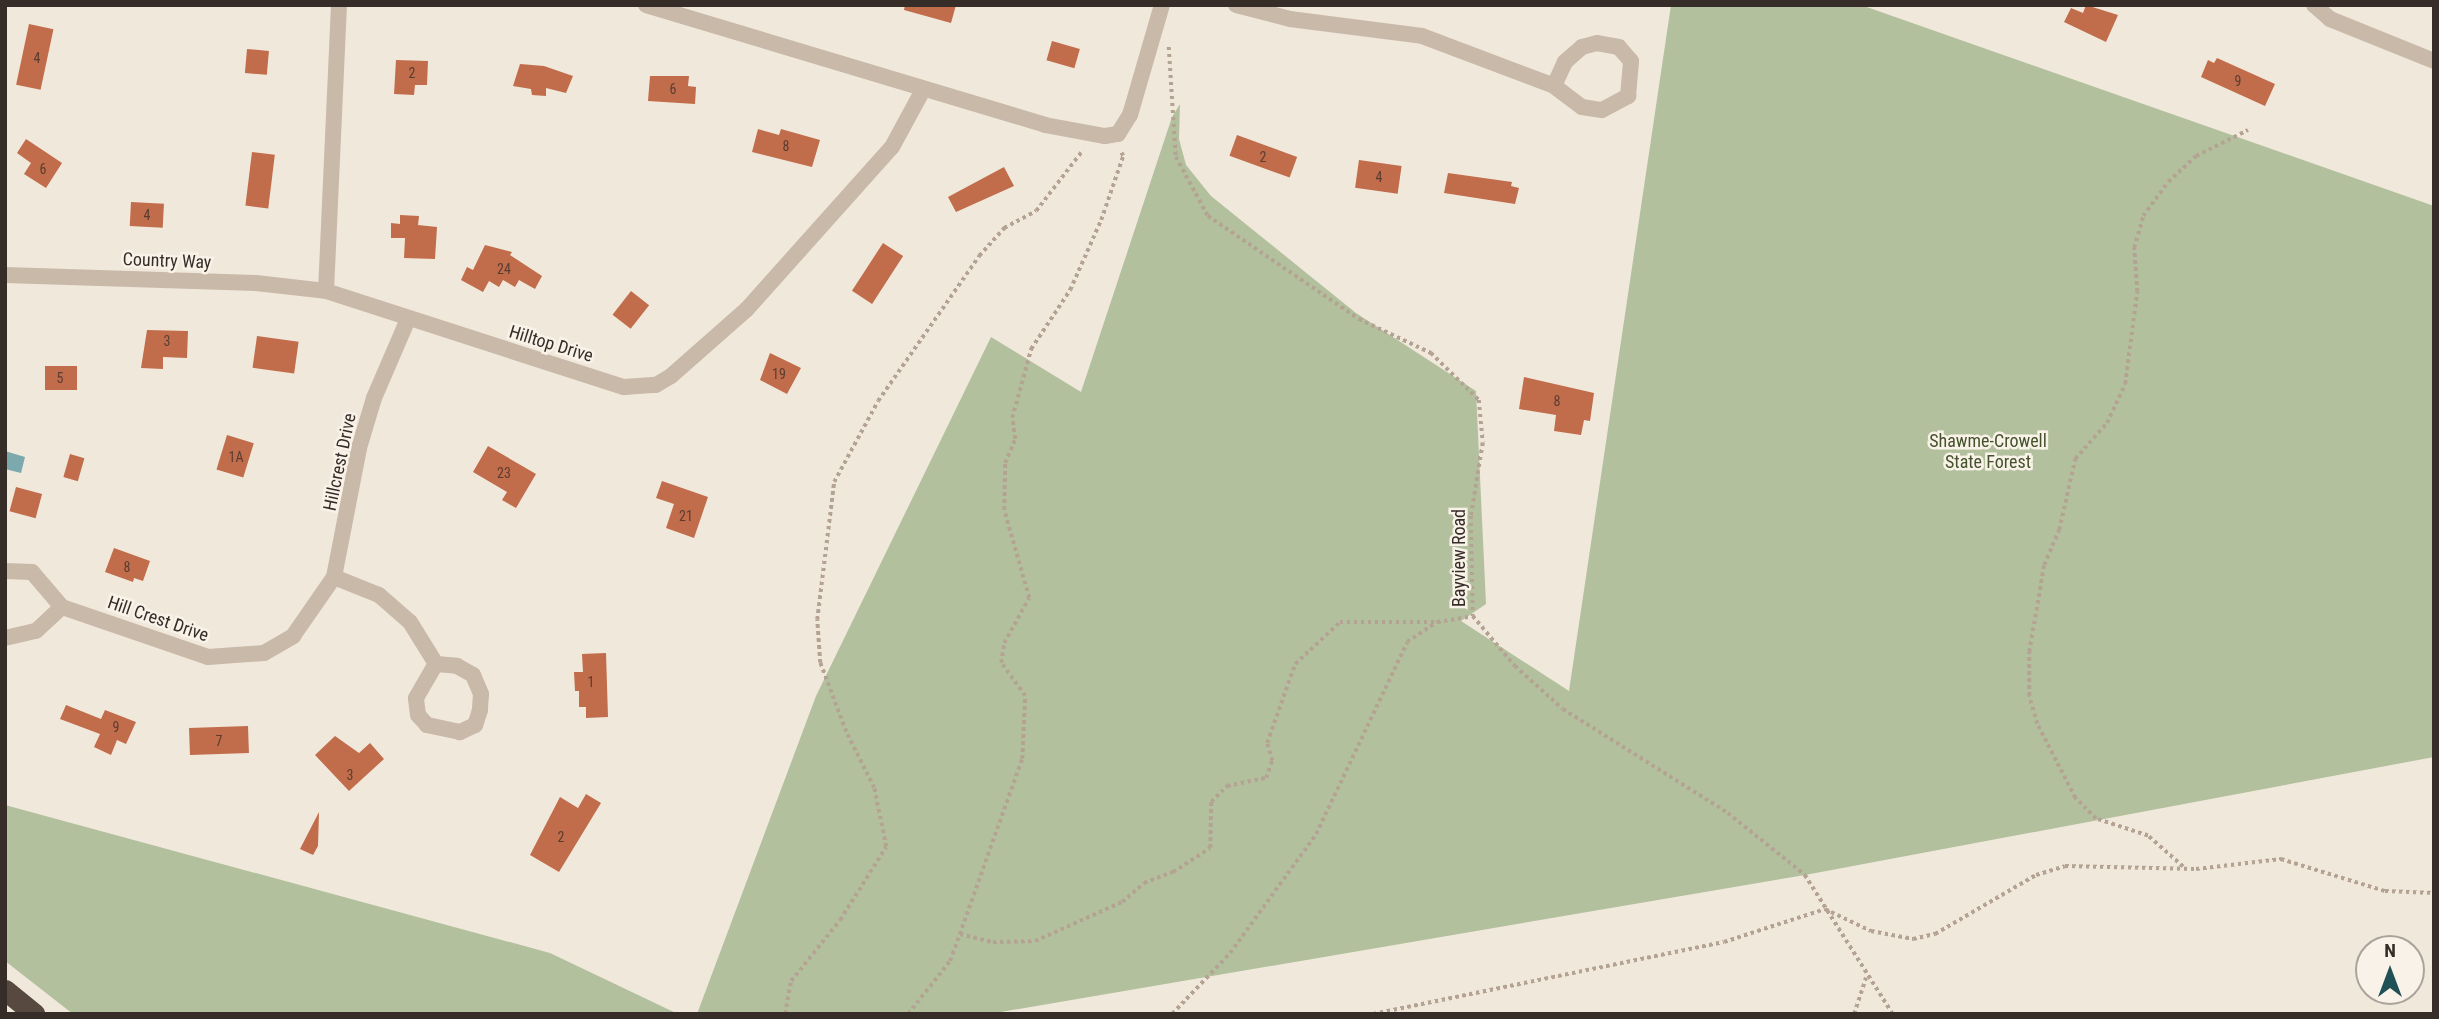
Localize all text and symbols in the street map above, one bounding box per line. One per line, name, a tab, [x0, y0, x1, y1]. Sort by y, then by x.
house number: 4	[34, 50, 40, 66]
house number: 2	[409, 65, 415, 81]
house number: 9	[2235, 73, 2241, 89]
house number: 6	[670, 81, 676, 97]
house number: 8	[783, 138, 789, 154]
house number: 2	[1260, 149, 1266, 165]
house number: 6	[40, 161, 46, 177]
house number: 4	[1376, 169, 1382, 185]
house number: 4	[144, 207, 150, 223]
street label: Country Way	[122, 249, 212, 273]
house number: 24	[497, 261, 511, 277]
street label: Hilltop Drive	[506, 321, 596, 367]
house number: 3	[164, 333, 170, 349]
house number: 19	[772, 366, 786, 382]
house number: 5	[57, 370, 63, 386]
house number: 8	[1554, 393, 1560, 409]
street label: Hillcrest Drive	[319, 411, 361, 513]
park label: Shawme-Crowell State Forest	[1929, 431, 2047, 474]
house number: 1A	[229, 449, 243, 465]
house number: 23	[497, 465, 511, 481]
house number: 21	[679, 508, 693, 524]
street label: Bayview Road	[1448, 509, 1470, 607]
house number: 8	[124, 559, 130, 575]
street label: Hill Crest Drive	[105, 592, 211, 646]
house number: 1	[588, 674, 594, 690]
house number: 9	[113, 719, 119, 735]
house number: 7	[216, 733, 222, 749]
house number: 3	[347, 767, 353, 783]
house number: 2	[558, 829, 564, 845]
north arrow	[2355, 935, 2425, 1005]
text: N	[2384, 939, 2396, 962]

